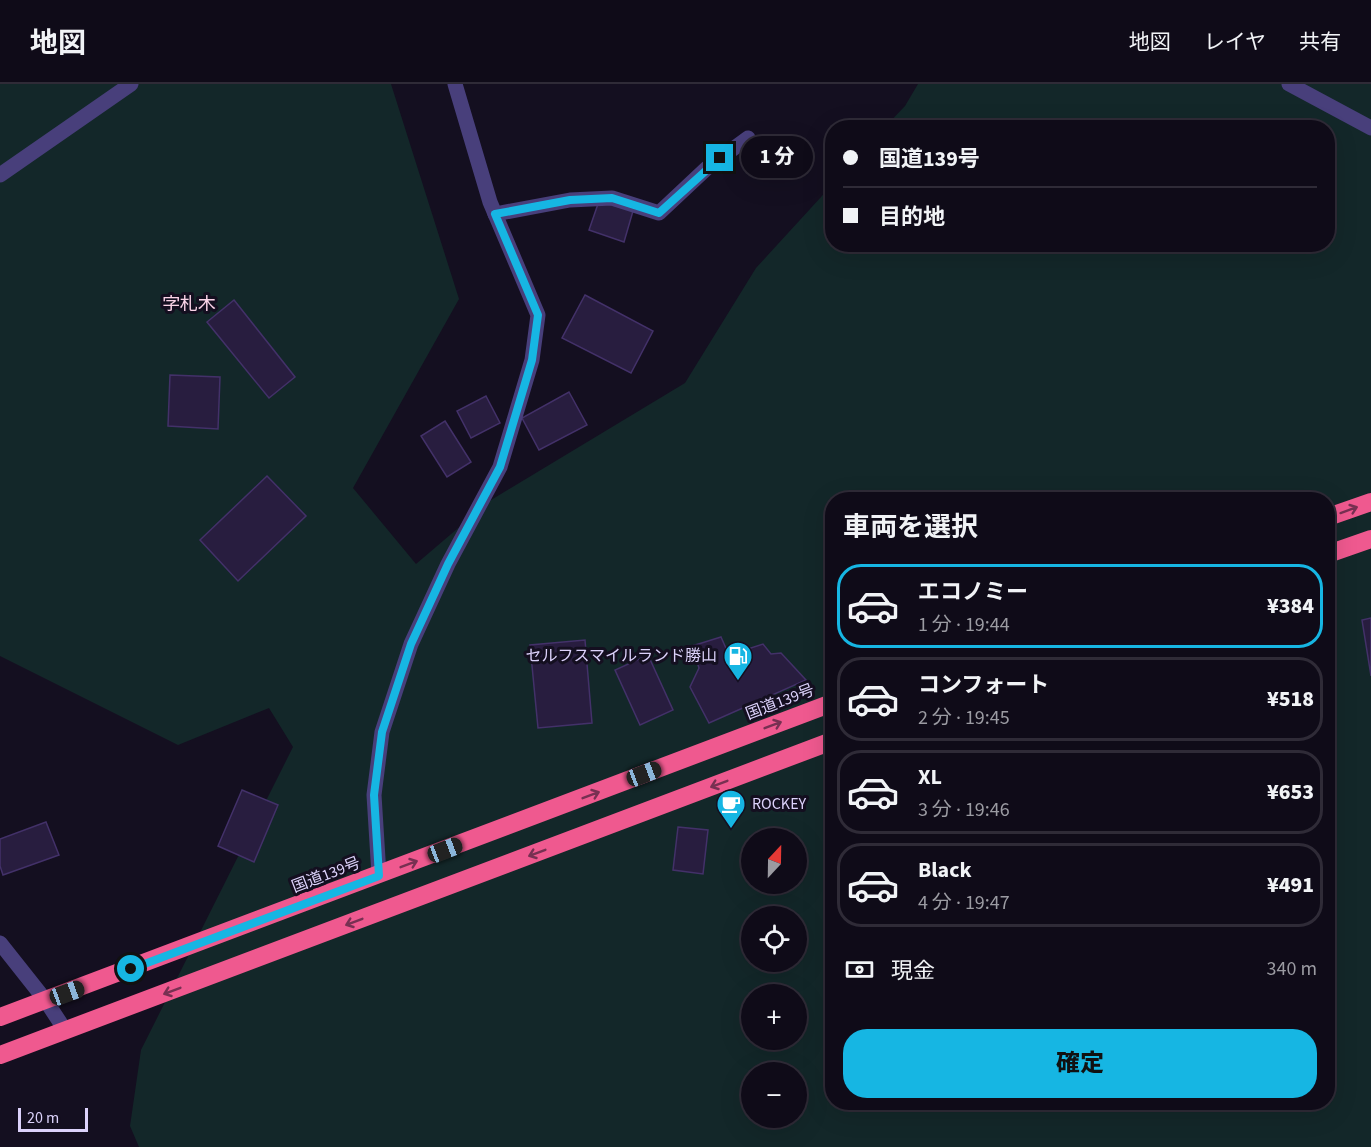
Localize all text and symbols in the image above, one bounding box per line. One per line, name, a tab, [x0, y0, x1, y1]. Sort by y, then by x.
text: 地図	[30, 23, 86, 63]
text: 地図	[1129, 27, 1171, 57]
text: レイヤ	[1204, 27, 1266, 57]
text: 共有	[1299, 27, 1341, 57]
callout: 1 分	[741, 137, 813, 179]
text: 1 分	[760, 143, 794, 171]
text: 国道139号	[879, 143, 980, 175]
route end	[706, 144, 733, 171]
text: 目的地	[879, 201, 945, 233]
district label: 字札木	[162, 292, 216, 317]
one-way arrow	[1339, 503, 1358, 514]
text: 車両を選択	[843, 508, 978, 547]
text: エコノミー	[918, 576, 1028, 608]
icon: car	[846, 579, 900, 633]
text: ¥384	[1267, 590, 1314, 622]
text: 1 分 · 19:44	[918, 611, 1010, 639]
fuel station icon: セルフスマイルランド勝山	[722, 640, 754, 682]
place label: セルフスマイルランド勝山	[525, 645, 717, 667]
text: コンフォート	[918, 669, 1049, 701]
icon: car	[846, 672, 900, 726]
street label: 国道139号	[743, 679, 817, 725]
text: ¥518	[1267, 683, 1314, 715]
text: 2 分 · 19:45	[918, 704, 1010, 732]
one-way arrow	[763, 719, 782, 730]
car	[624, 759, 664, 789]
text: XL	[918, 761, 942, 793]
icon: car	[846, 765, 900, 819]
text: ¥653	[1267, 776, 1314, 808]
one-way arrow	[710, 780, 729, 791]
one-way arrow	[581, 788, 600, 799]
cafe icon: ROCKEY	[715, 788, 747, 830]
place label: ROCKEY	[752, 793, 807, 815]
text: 3 分 · 19:46	[918, 796, 1010, 824]
north arrow	[741, 828, 807, 894]
map controls	[741, 828, 807, 1128]
car	[425, 835, 465, 865]
one-way arrow	[528, 849, 546, 860]
street label: 国道139号	[289, 852, 363, 898]
text: Black	[918, 854, 972, 886]
one-way arrow	[399, 858, 418, 869]
icon: car	[846, 858, 900, 912]
text: ¥491	[1267, 869, 1314, 901]
text: 4 分 · 19:47	[918, 889, 1010, 917]
button: locate	[741, 906, 807, 972]
one-way arrow	[345, 918, 364, 929]
icon: cash	[843, 953, 876, 986]
route start	[117, 955, 144, 982]
text: 現金	[891, 955, 935, 987]
text: 340 m	[1267, 955, 1317, 983]
car	[47, 978, 87, 1008]
button: +	[741, 984, 807, 1050]
one-way arrow	[163, 987, 182, 998]
button: 確定	[843, 1029, 1317, 1098]
button: −	[741, 1062, 807, 1128]
scale bar	[18, 1105, 88, 1132]
text: 20 m	[27, 1107, 59, 1129]

